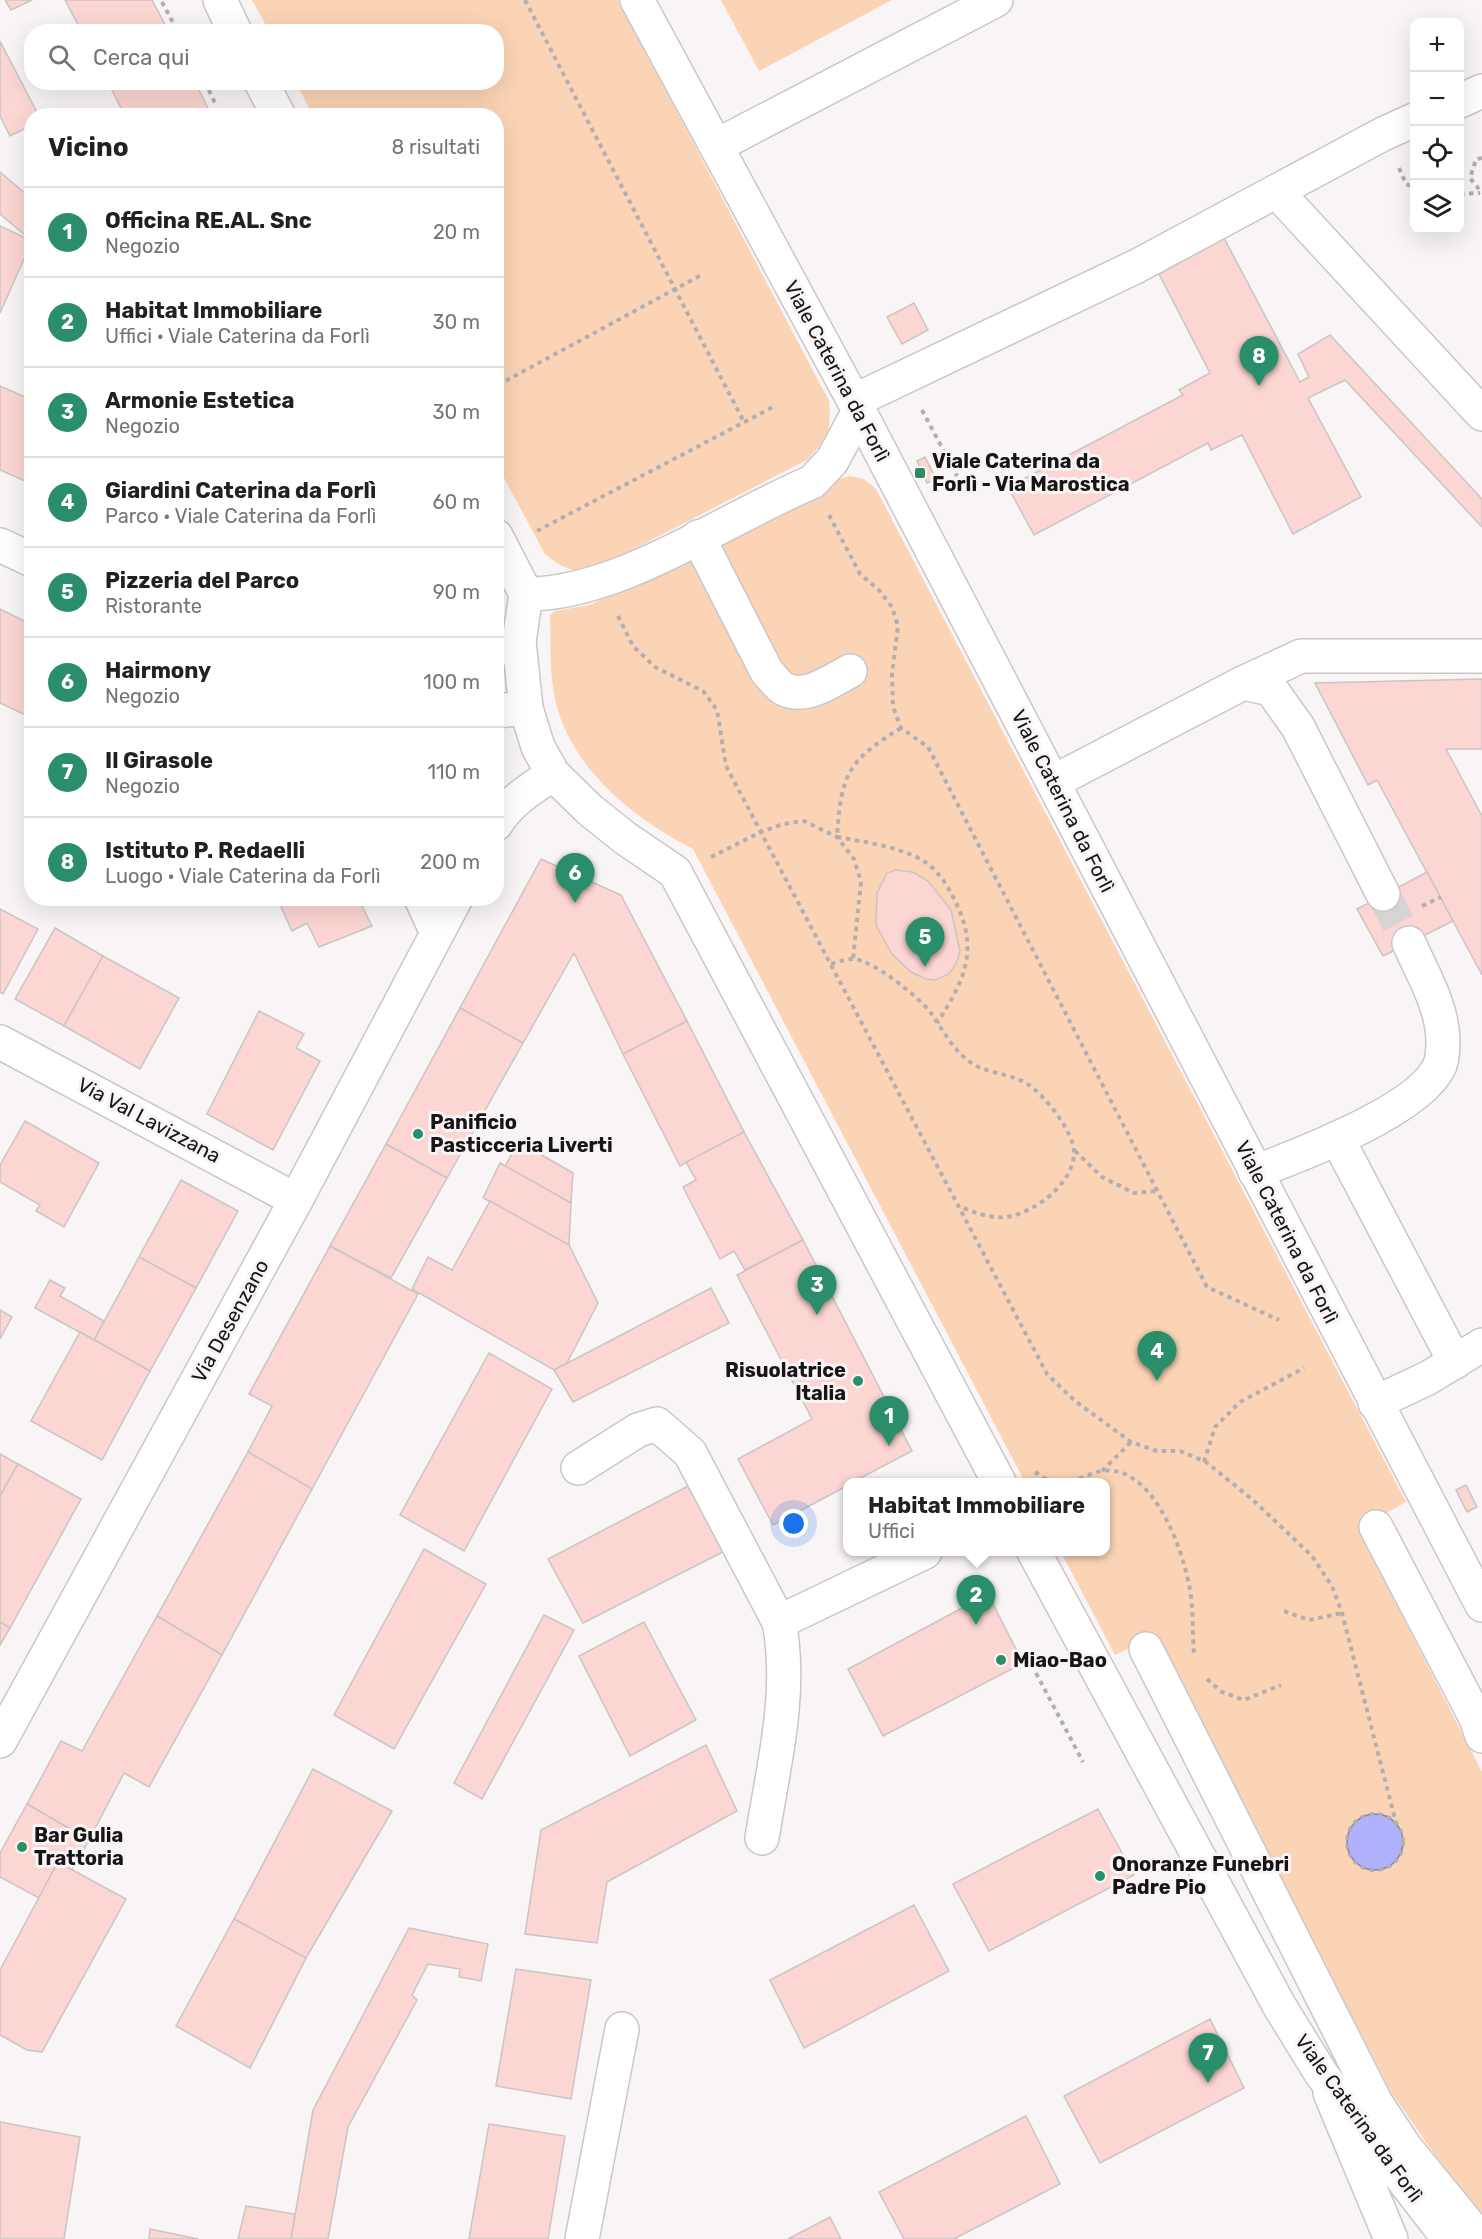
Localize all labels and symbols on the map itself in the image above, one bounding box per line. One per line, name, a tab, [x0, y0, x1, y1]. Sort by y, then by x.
street label: Viale Caterina da Forlì	[779, 276, 895, 466]
pin: 8	[1240, 336, 1278, 386]
place label: Viale Caterina da Forlì - Via Marostica	[932, 449, 1130, 496]
marker: Viale Caterina da Forlì - Via Marostica	[913, 466, 927, 480]
street label: Viale Caterina da Forlì	[1006, 706, 1120, 896]
pin: 6	[556, 854, 594, 903]
pin: 5	[906, 918, 944, 967]
street label: Via Val Lavizzana	[73, 1072, 225, 1168]
place label: Panificio Pasticceria Liverti	[430, 1110, 613, 1157]
marker: Panificio Pasticceria Liverti	[411, 1127, 425, 1141]
street label: Viale Caterina da Forlì	[1230, 1137, 1344, 1327]
street label: Via Desenzano	[186, 1255, 274, 1387]
pin: 3	[798, 1266, 836, 1315]
pin: 4	[1138, 1332, 1176, 1381]
place label: Risuolatrice Italia	[725, 1358, 846, 1405]
marker: Risuolatrice Italia	[851, 1374, 865, 1388]
pin: 1	[870, 1396, 908, 1446]
your location	[779, 1509, 808, 1538]
pin: 2	[956, 1576, 996, 1625]
place label: Miao-Bao	[1013, 1648, 1107, 1672]
marker: Miao-Bao	[994, 1653, 1008, 1667]
place label: Bar Gulia Trattoria	[34, 1823, 124, 1870]
marker: Bar Gulia Trattoria	[15, 1840, 29, 1854]
place label: Onoranze Funebri Padre Pio	[1112, 1852, 1289, 1899]
marker: Onoranze Funebri Padre Pio	[1093, 1869, 1107, 1883]
street label: Viale Caterina da Forlì	[1290, 2029, 1428, 2207]
pin: 7	[1188, 2034, 1228, 2083]

